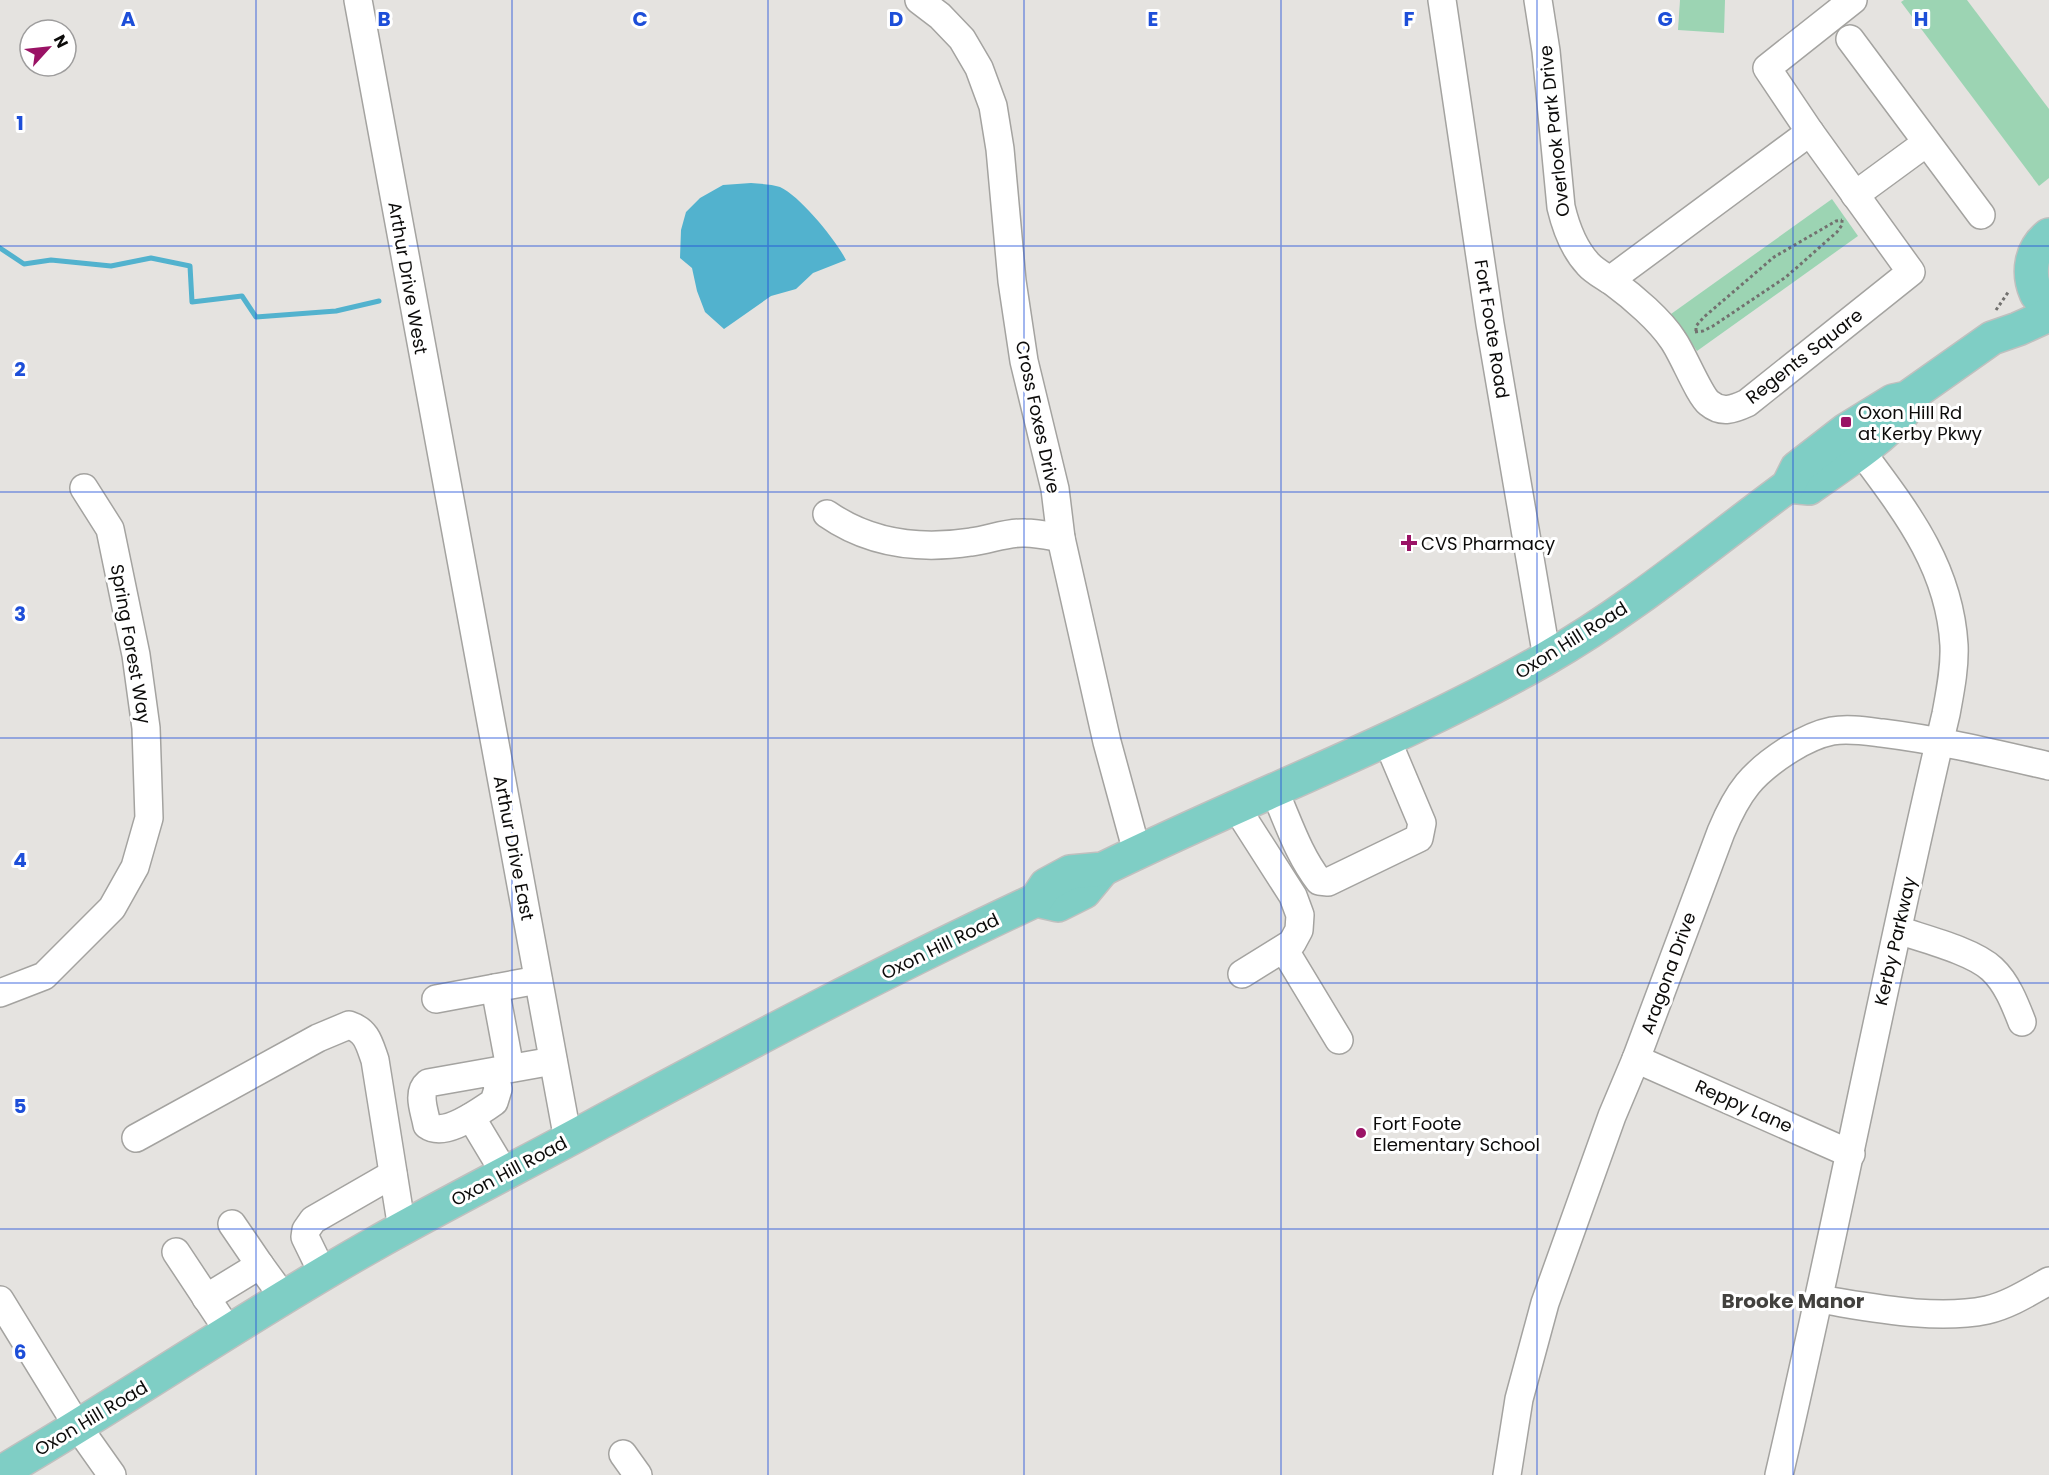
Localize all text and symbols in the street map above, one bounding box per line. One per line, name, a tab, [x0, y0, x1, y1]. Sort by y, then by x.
text: A	[121, 5, 136, 33]
text: B	[377, 5, 391, 33]
text: C	[632, 5, 648, 33]
text: D	[889, 5, 903, 33]
text: E	[1148, 5, 1158, 33]
text: F	[1404, 5, 1415, 33]
text: G	[1657, 5, 1673, 33]
text: H	[1914, 5, 1928, 33]
north arrow	[18, 18, 78, 78]
text: N	[48, 31, 74, 52]
street label: Overlook Park Drive	[1533, 44, 1575, 218]
text: 1	[16, 109, 24, 137]
street label: Arthur Drive West	[382, 200, 434, 356]
street label: Fort Foote Road	[1469, 258, 1515, 400]
street label: Regents Square	[1740, 302, 1868, 410]
street label: Cross Foxes Drive	[1010, 338, 1066, 496]
text: 2	[14, 355, 26, 383]
place label: Oxon Hill Rd at Kerby Pkwy	[1858, 400, 1982, 446]
marker: Oxon Hill Rd at Kerby Pkwy	[1839, 415, 1853, 429]
place label: CVS Pharmacy	[1421, 531, 1555, 556]
marker: CVS Pharmacy	[1402, 536, 1416, 550]
street label: Spring Forest Way	[105, 562, 157, 726]
street label: Oxon Hill Road	[1510, 595, 1632, 685]
text: 3	[14, 600, 26, 628]
street label: Arthur Drive East	[488, 773, 540, 923]
text: 4	[13, 846, 27, 874]
street label: Kerby Parkway	[1868, 874, 1922, 1008]
street label: Oxon Hill Road	[877, 907, 1003, 985]
street label: Aragona Drive	[1634, 908, 1702, 1038]
street label: Reppy Lane	[1691, 1073, 1797, 1139]
text: 5	[14, 1092, 27, 1120]
place label: Fort Foote Elementary School	[1373, 1111, 1540, 1157]
marker: Fort Foote Elementary School	[1354, 1126, 1368, 1140]
street label: Oxon Hill Road	[447, 1130, 571, 1212]
district label: Brooke Manor	[1722, 1287, 1865, 1315]
text: 6	[14, 1338, 26, 1366]
street label: Oxon Hill Road	[30, 1374, 152, 1462]

